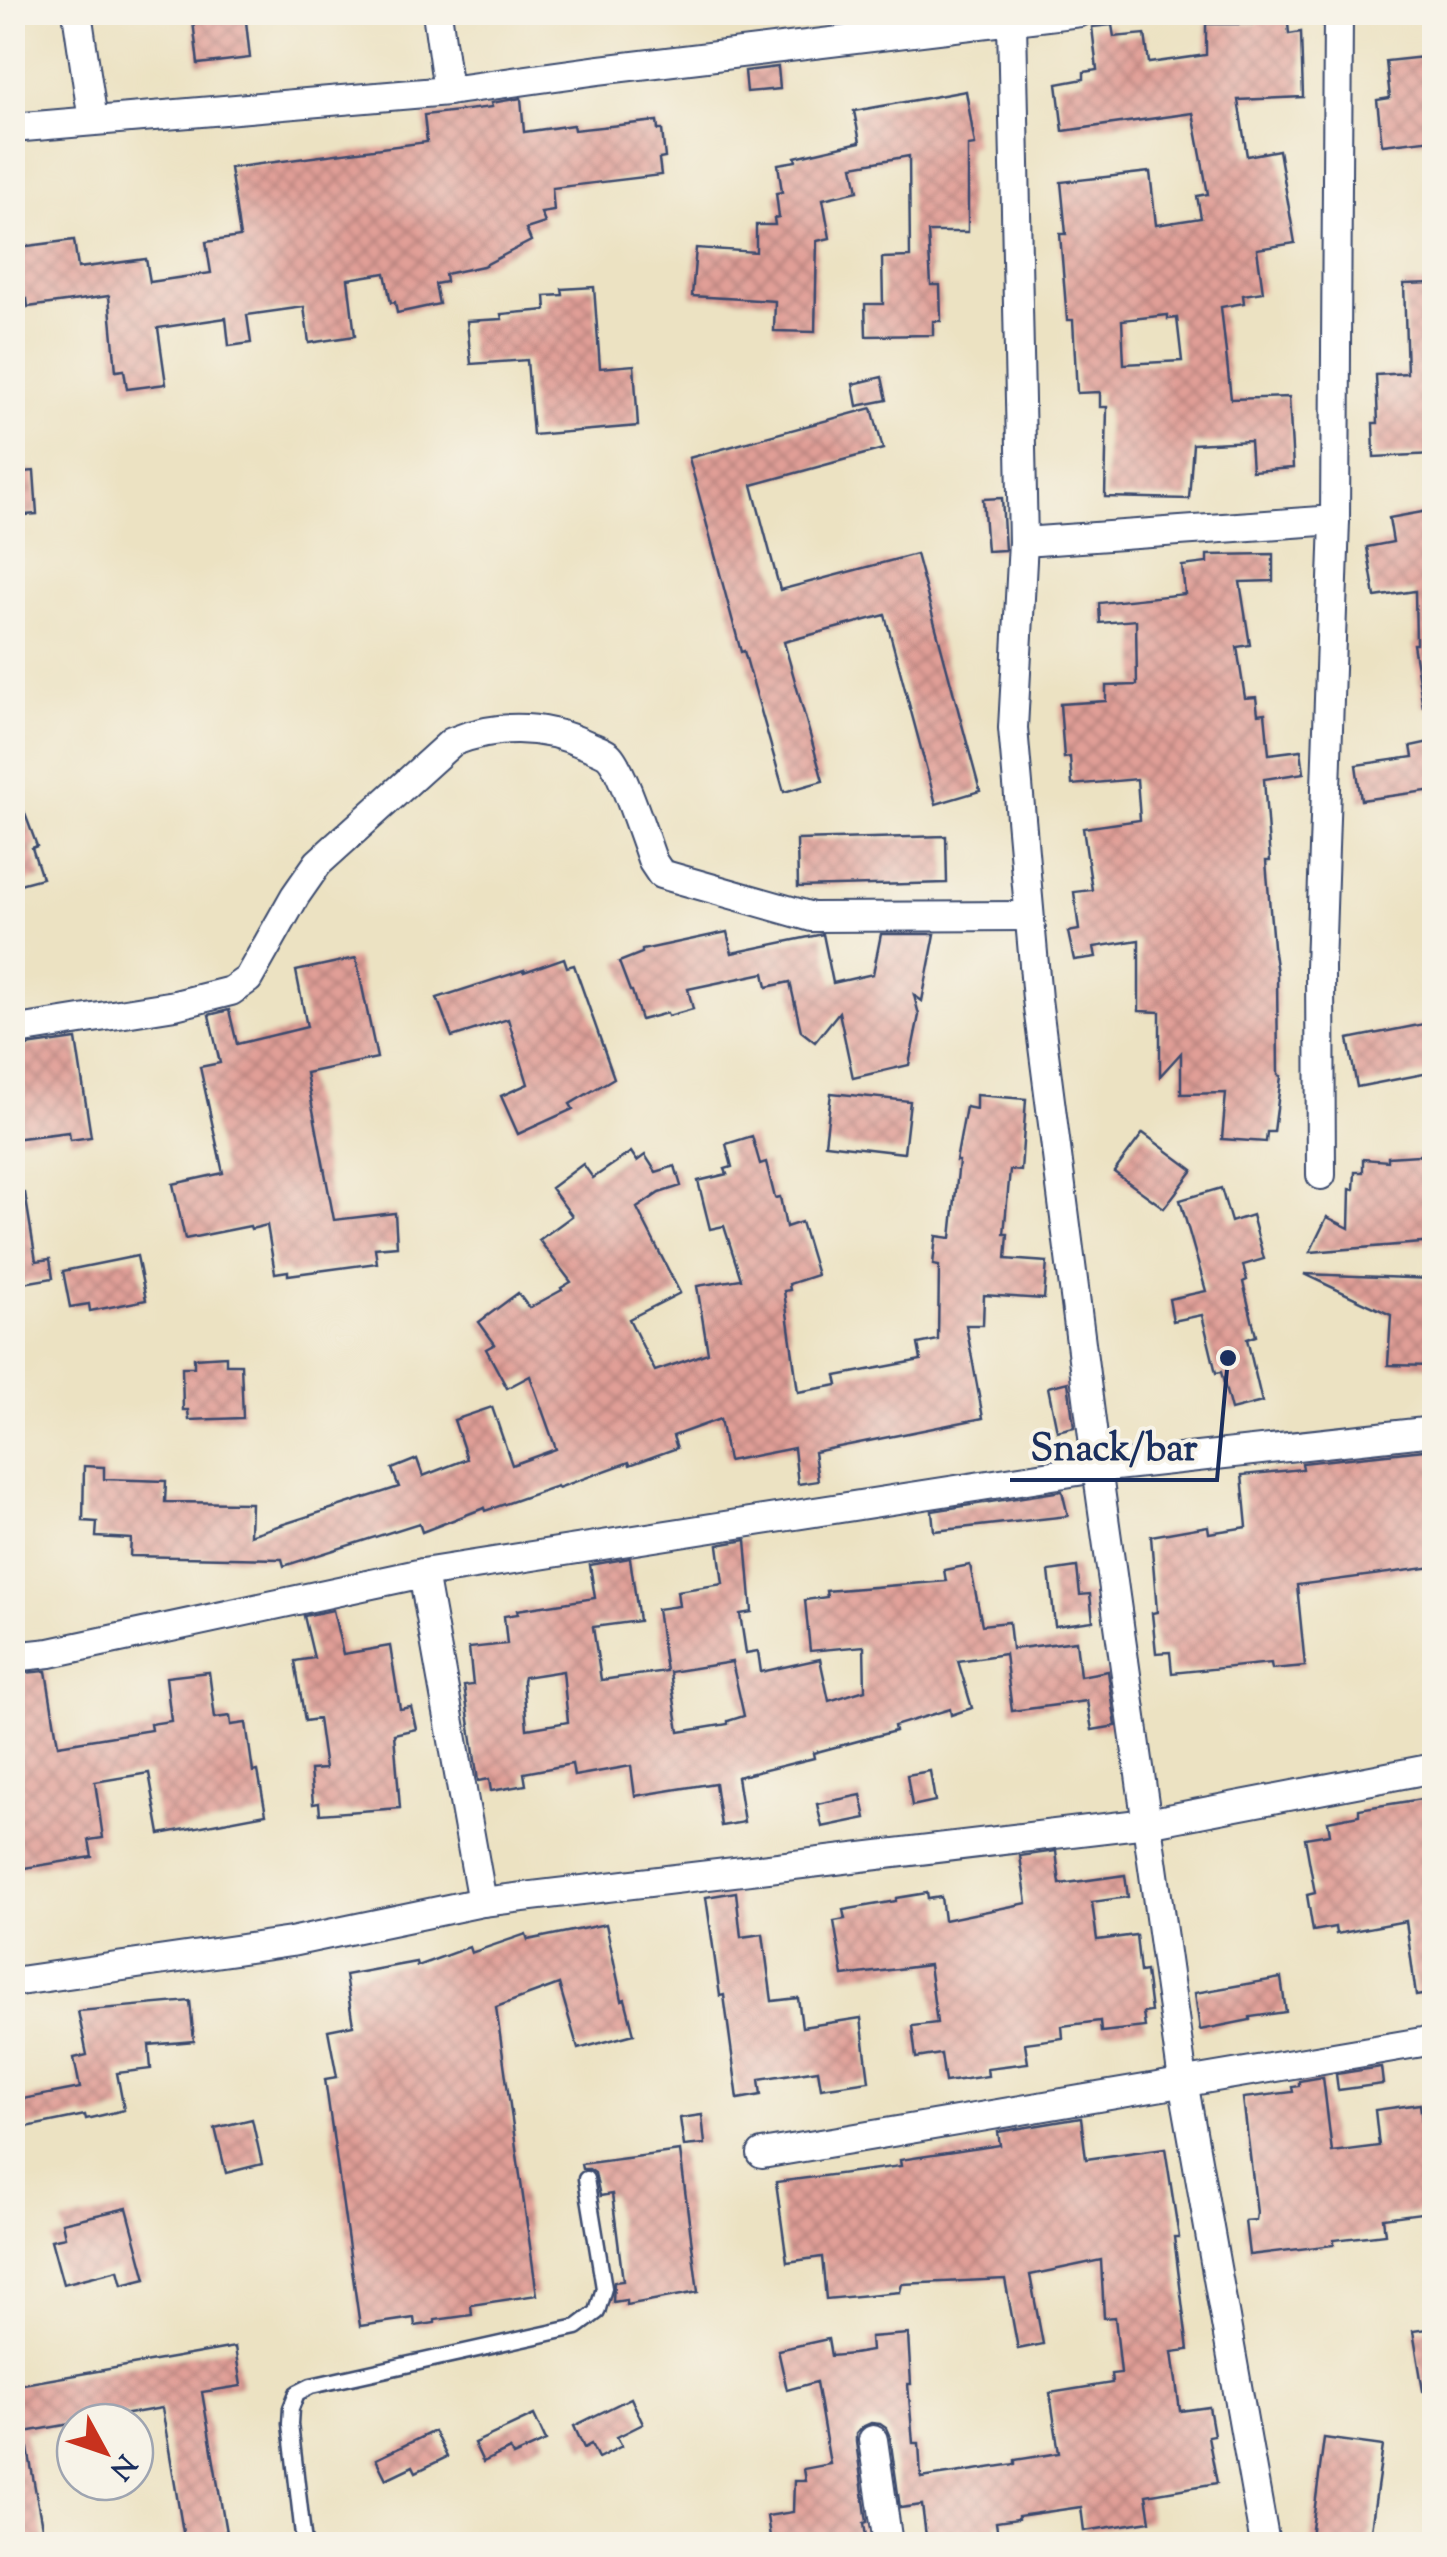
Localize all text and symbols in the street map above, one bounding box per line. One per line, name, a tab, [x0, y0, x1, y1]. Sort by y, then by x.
callout: Snack/bar	[1010, 1412, 1217, 1480]
text: Snack/bar	[1030, 1424, 1198, 1478]
north arrow	[55, 2402, 155, 2502]
text: N	[99, 2445, 144, 2488]

